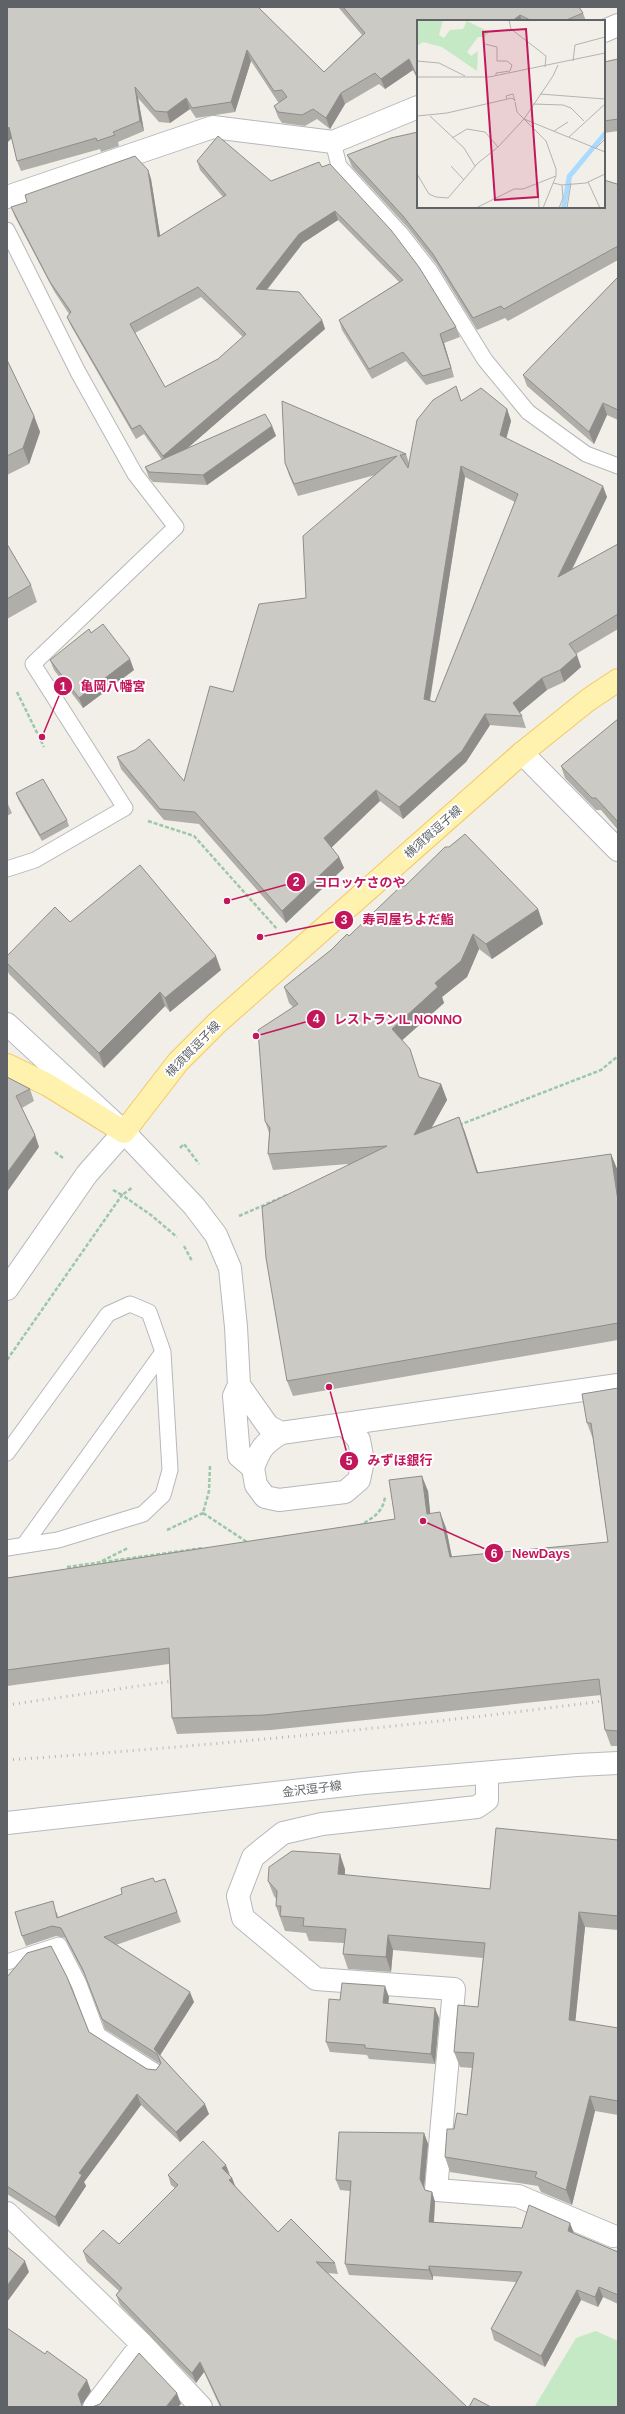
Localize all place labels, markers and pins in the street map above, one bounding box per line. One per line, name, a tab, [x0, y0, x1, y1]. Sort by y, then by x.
callout: 亀岡八幡宮	[53, 674, 154, 699]
callout: コロッケさのや	[286, 870, 413, 895]
callout: 寿司屋ちよだ鮨	[334, 907, 461, 932]
callout: レストランIL NONNO	[306, 1007, 470, 1032]
callout: みずほ銀行	[339, 1448, 440, 1473]
callout: NewDays	[484, 1541, 578, 1566]

